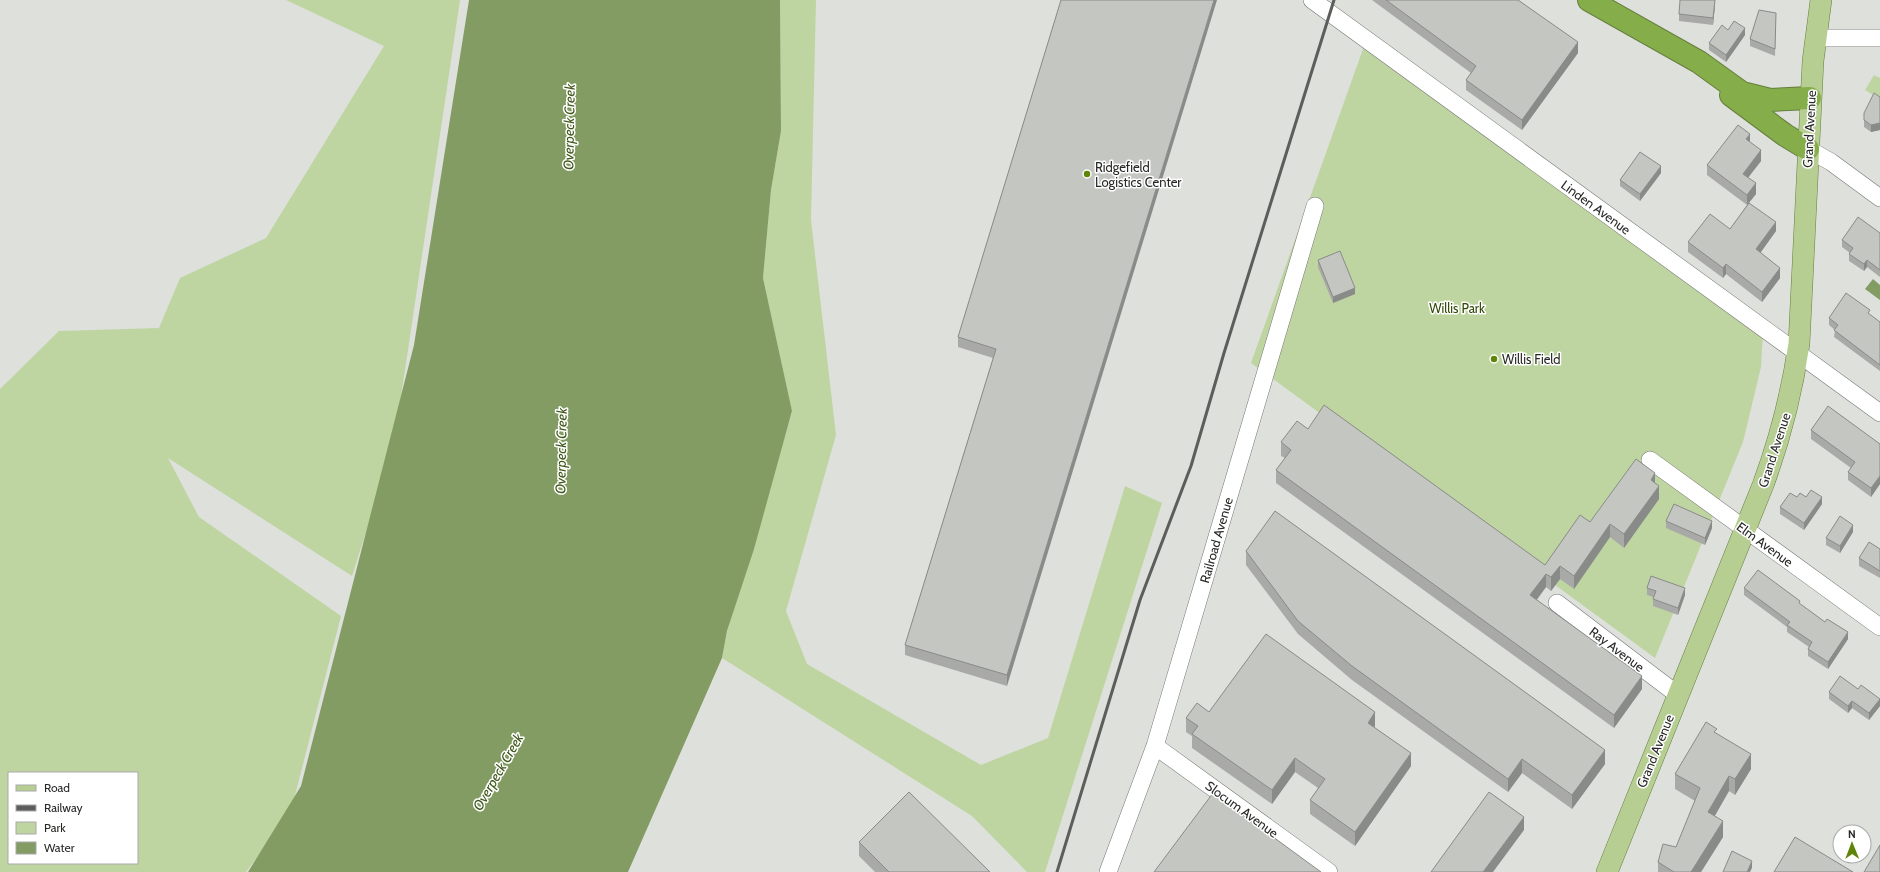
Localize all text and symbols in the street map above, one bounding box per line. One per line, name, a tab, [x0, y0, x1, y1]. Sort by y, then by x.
water label: Overpeck Creek	[559, 83, 579, 170]
street label: Grand Avenue	[1799, 90, 1819, 168]
place label: Ridgefield Logistics Center	[1095, 159, 1182, 190]
marker: Ridgefield Logistics Center	[1082, 169, 1092, 179]
street label: Linden Avenue	[1558, 176, 1634, 238]
park label: Willis Park	[1429, 300, 1485, 316]
place label: Willis Field	[1502, 351, 1561, 367]
marker: Willis Field	[1489, 354, 1499, 364]
water label: Overpeck Creek	[551, 407, 571, 494]
street label: Grand Avenue	[1754, 410, 1794, 489]
street label: Railroad Avenue	[1196, 495, 1236, 585]
street label: Elm Avenue	[1734, 518, 1797, 570]
street label: Ray Avenue	[1586, 623, 1648, 675]
street label: Grand Avenue	[1633, 712, 1677, 790]
water label: Overpeck Creek	[469, 729, 528, 814]
legend	[8, 772, 138, 864]
street label: Slocum Avenue	[1203, 777, 1282, 841]
text: Road	[44, 780, 70, 795]
text: Railway	[44, 800, 82, 815]
text: Park	[44, 820, 66, 835]
north arrow	[1832, 824, 1872, 864]
text: N	[1848, 827, 1856, 841]
text: Water	[44, 840, 75, 855]

